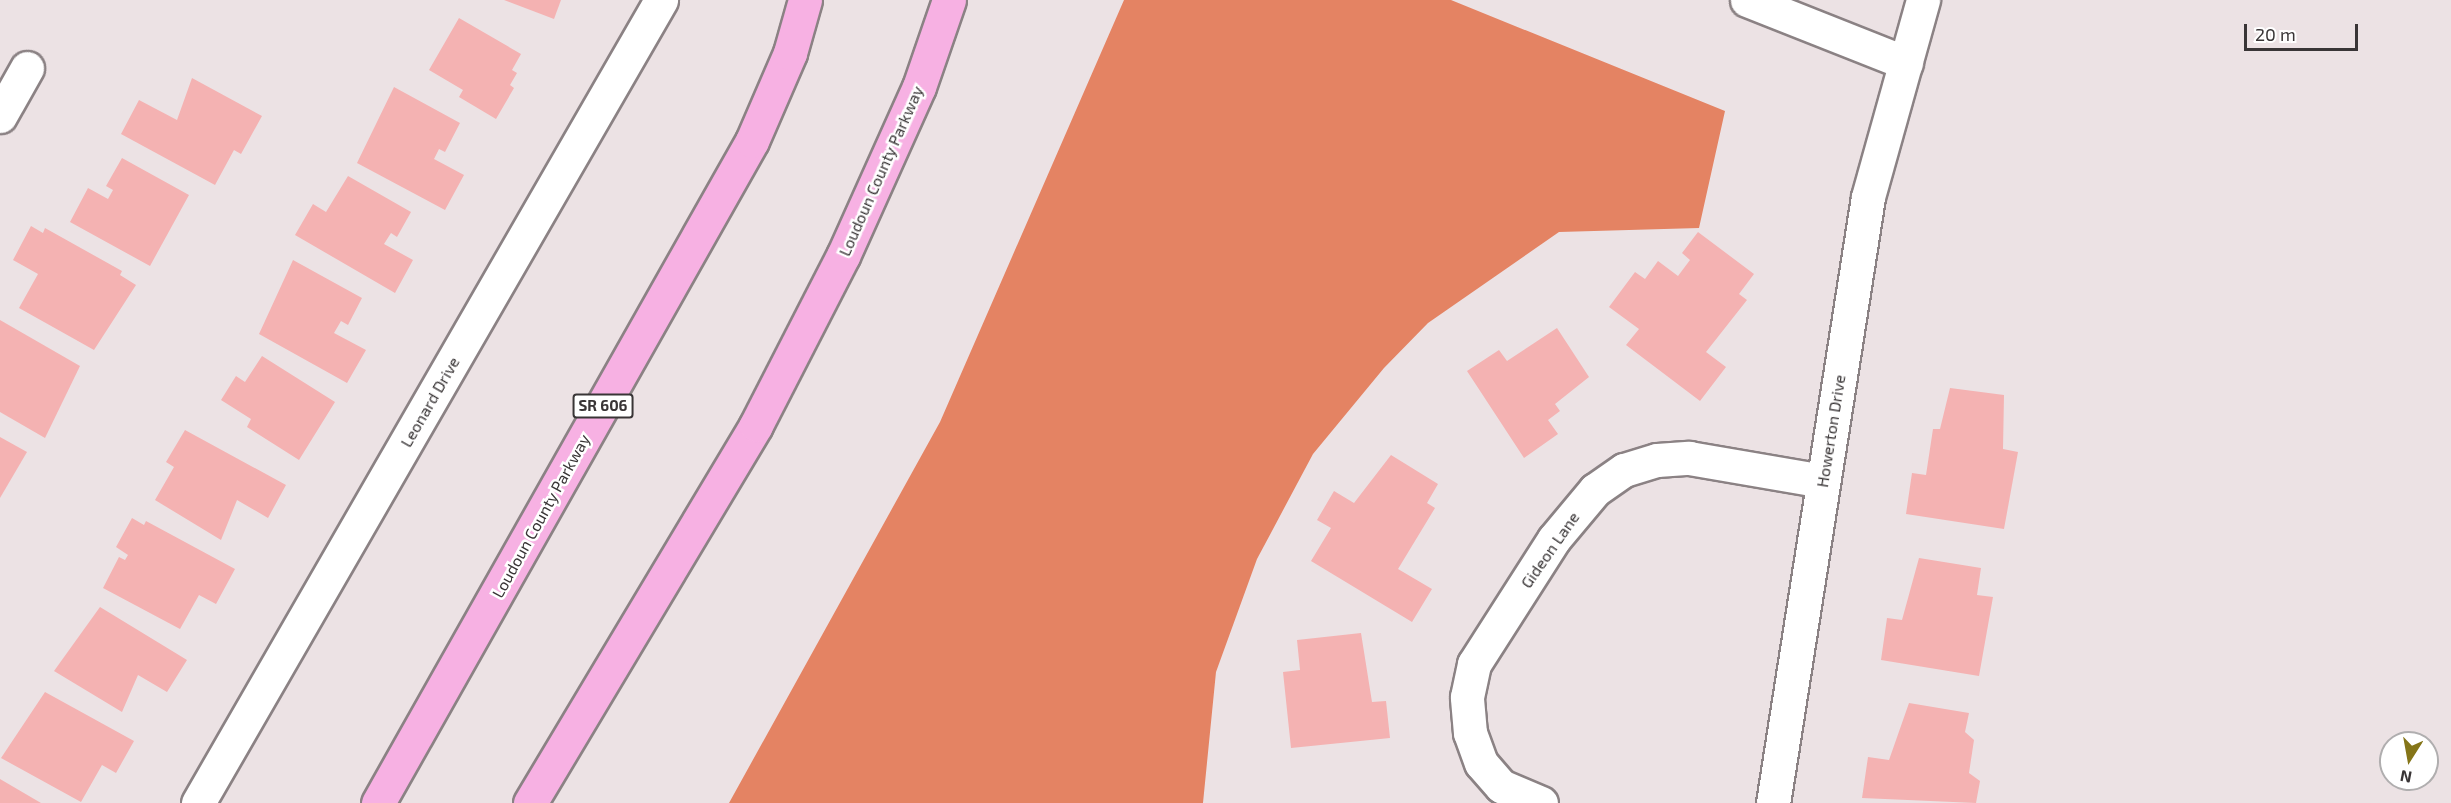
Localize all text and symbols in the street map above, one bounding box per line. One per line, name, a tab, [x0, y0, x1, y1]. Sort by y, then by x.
scale bar	[2247, 12, 2361, 50]
text: 20 m	[2255, 23, 2296, 45]
street label: Loudoun County Parkway	[835, 83, 927, 259]
street label: Leonard Drive	[396, 353, 464, 451]
street label: Howerton Drive	[1813, 373, 1849, 489]
road number: SR 606	[572, 394, 634, 418]
street label: Loudoun County Parkway	[488, 431, 594, 601]
street label: Gideon Lane	[1517, 508, 1583, 592]
north arrow	[2379, 731, 2439, 791]
text: N	[2398, 767, 2413, 788]

